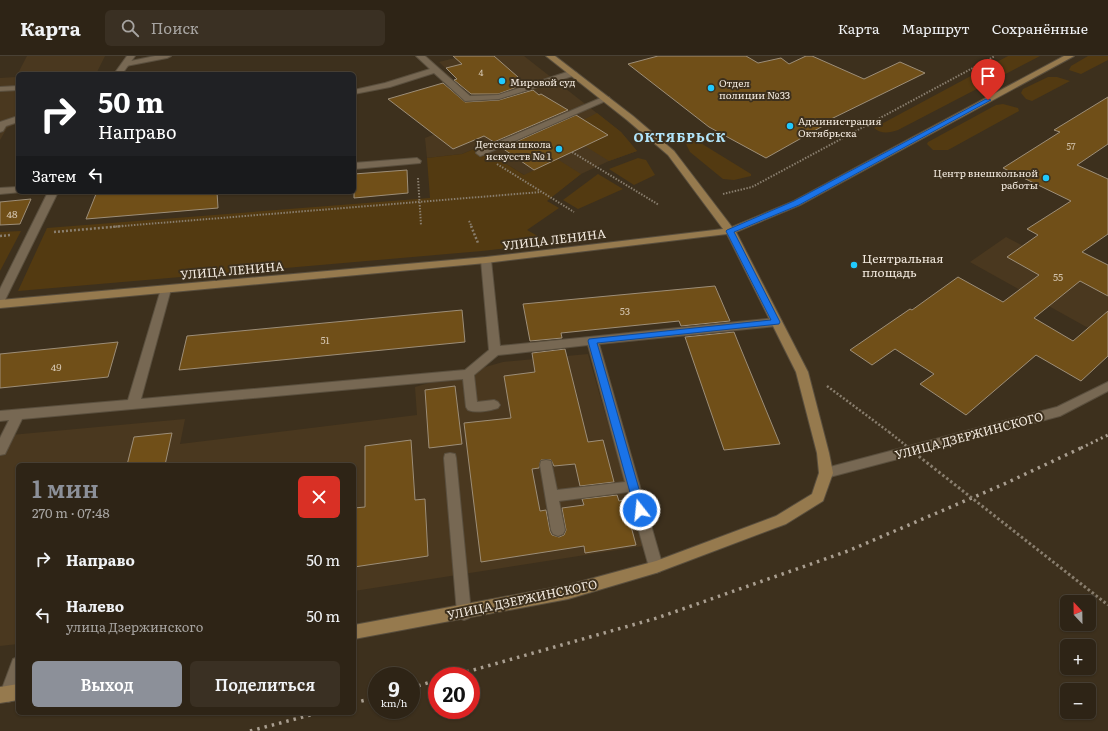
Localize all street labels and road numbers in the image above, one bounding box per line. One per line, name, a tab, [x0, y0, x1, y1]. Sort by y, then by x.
street label: УЛИЦА ЛЕНИНА	[501, 224, 607, 254]
street label: УЛИЦА ЛЕНИНА	[179, 256, 285, 283]
street label: УЛИЦА ДЗЕРЖИНСКОГО	[893, 407, 1045, 463]
street label: УЛИЦА ДЗЕРЖИНСКОГО	[445, 574, 599, 624]

